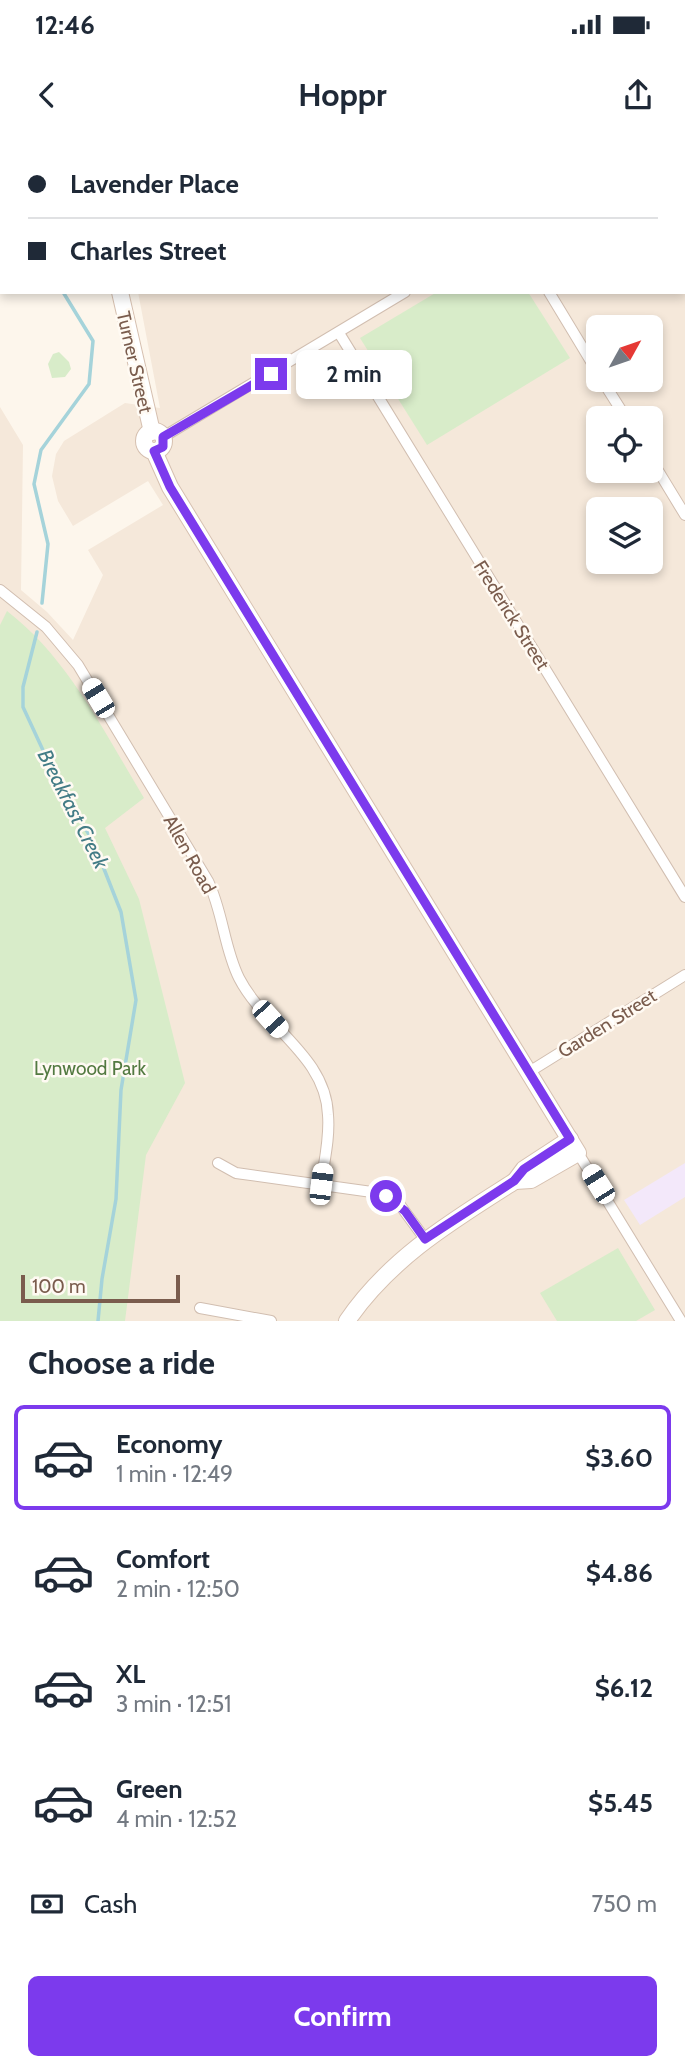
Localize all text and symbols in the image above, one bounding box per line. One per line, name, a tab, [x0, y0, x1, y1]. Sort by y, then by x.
text: 12:46	[35, 9, 95, 41]
text: Hoppr	[298, 75, 387, 114]
icon: back	[28, 76, 66, 114]
icon: share	[619, 76, 657, 114]
text: Lavender Place	[70, 168, 239, 200]
text: Charles Street	[70, 235, 226, 267]
street label: Turner Street	[112, 309, 158, 416]
north arrow	[586, 315, 663, 392]
map controls	[586, 315, 663, 574]
callout: 2 min	[296, 350, 411, 398]
route end	[255, 358, 287, 390]
text: 2 min	[326, 360, 382, 388]
button: locate	[586, 406, 663, 483]
button: layers	[586, 497, 663, 574]
street label: Frederick Street	[469, 556, 555, 675]
car	[79, 675, 118, 721]
water label: Breakfast Creek	[33, 745, 115, 874]
street label: Allen Road	[159, 811, 221, 898]
street label: Garden Street	[554, 984, 661, 1063]
car	[249, 996, 292, 1042]
park label: Lynwood Park	[34, 1057, 146, 1080]
car	[578, 1161, 619, 1207]
car	[309, 1162, 334, 1206]
route start	[370, 1180, 402, 1212]
scale bar	[21, 1272, 180, 1304]
text: 100 m	[32, 1275, 86, 1298]
text: Choose a ride	[28, 1343, 215, 1382]
icon: car	[32, 1426, 95, 1489]
text: Economy	[116, 1428, 222, 1460]
text: $3.60	[585, 1442, 653, 1474]
text: 1 min · 12:49	[116, 1460, 233, 1488]
icon: car	[32, 1541, 95, 1604]
text: Comfort	[116, 1543, 210, 1575]
text: $4.86	[586, 1557, 653, 1589]
text: 2 min · 12:50	[116, 1575, 240, 1603]
icon: car	[32, 1656, 95, 1719]
text: XL	[116, 1658, 145, 1690]
text: $6.12	[595, 1672, 653, 1704]
text: 3 min · 12:51	[116, 1690, 232, 1718]
icon: car	[32, 1771, 95, 1834]
text: Green	[116, 1773, 183, 1805]
text: $5.45	[588, 1787, 653, 1819]
text: 4 min · 12:52	[116, 1805, 237, 1833]
icon: cash	[28, 1885, 66, 1923]
text: Cash	[84, 1888, 137, 1920]
text: 750 m	[592, 1890, 657, 1918]
button: Confirm	[28, 1976, 657, 2056]

